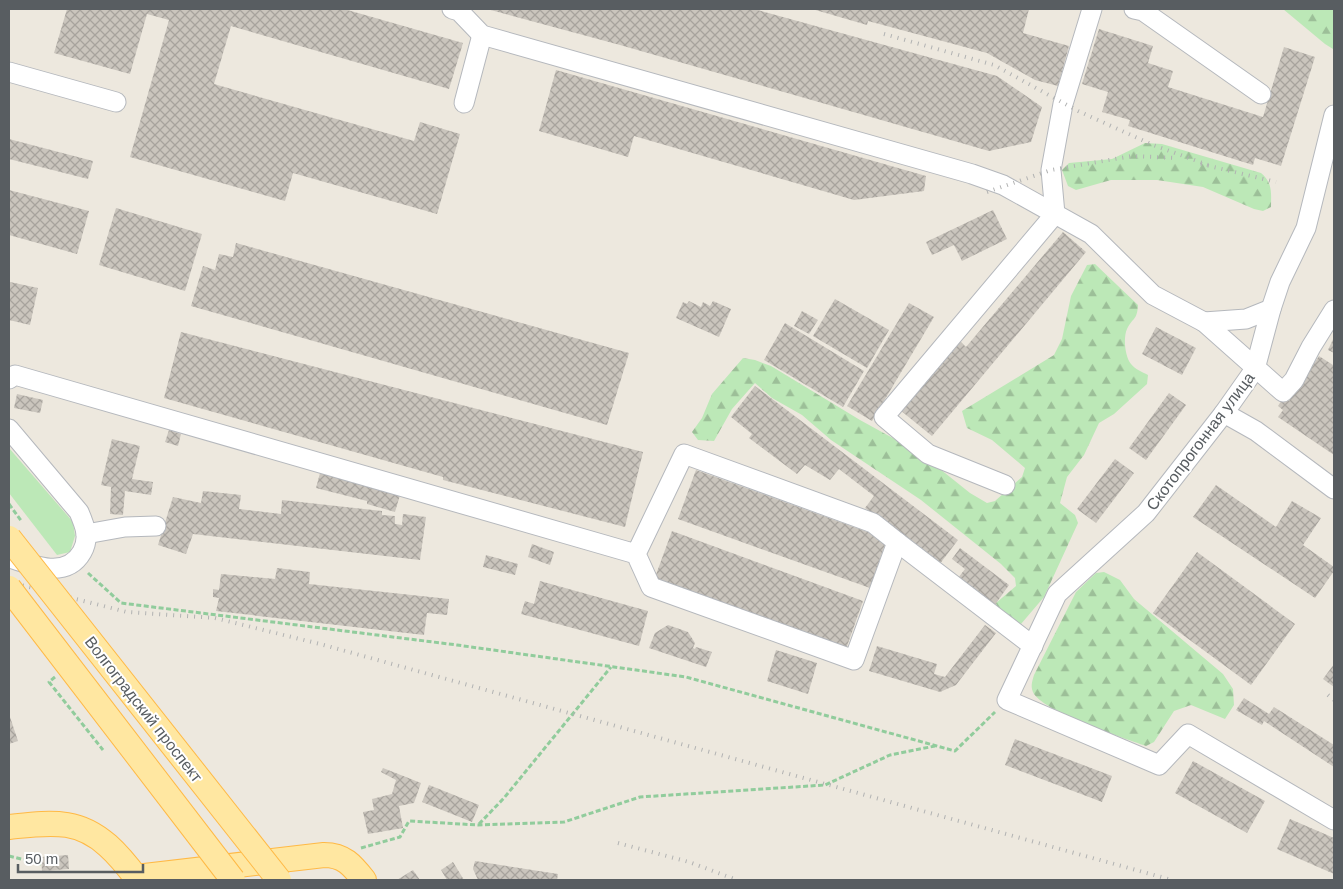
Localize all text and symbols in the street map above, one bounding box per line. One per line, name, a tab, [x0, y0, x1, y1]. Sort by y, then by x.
street label: Скотопрогонная улица	[1143, 369, 1258, 513]
street label: Волгоградский проспект	[82, 633, 206, 786]
scale bar	[18, 842, 142, 874]
text: 50 m	[25, 850, 58, 867]

